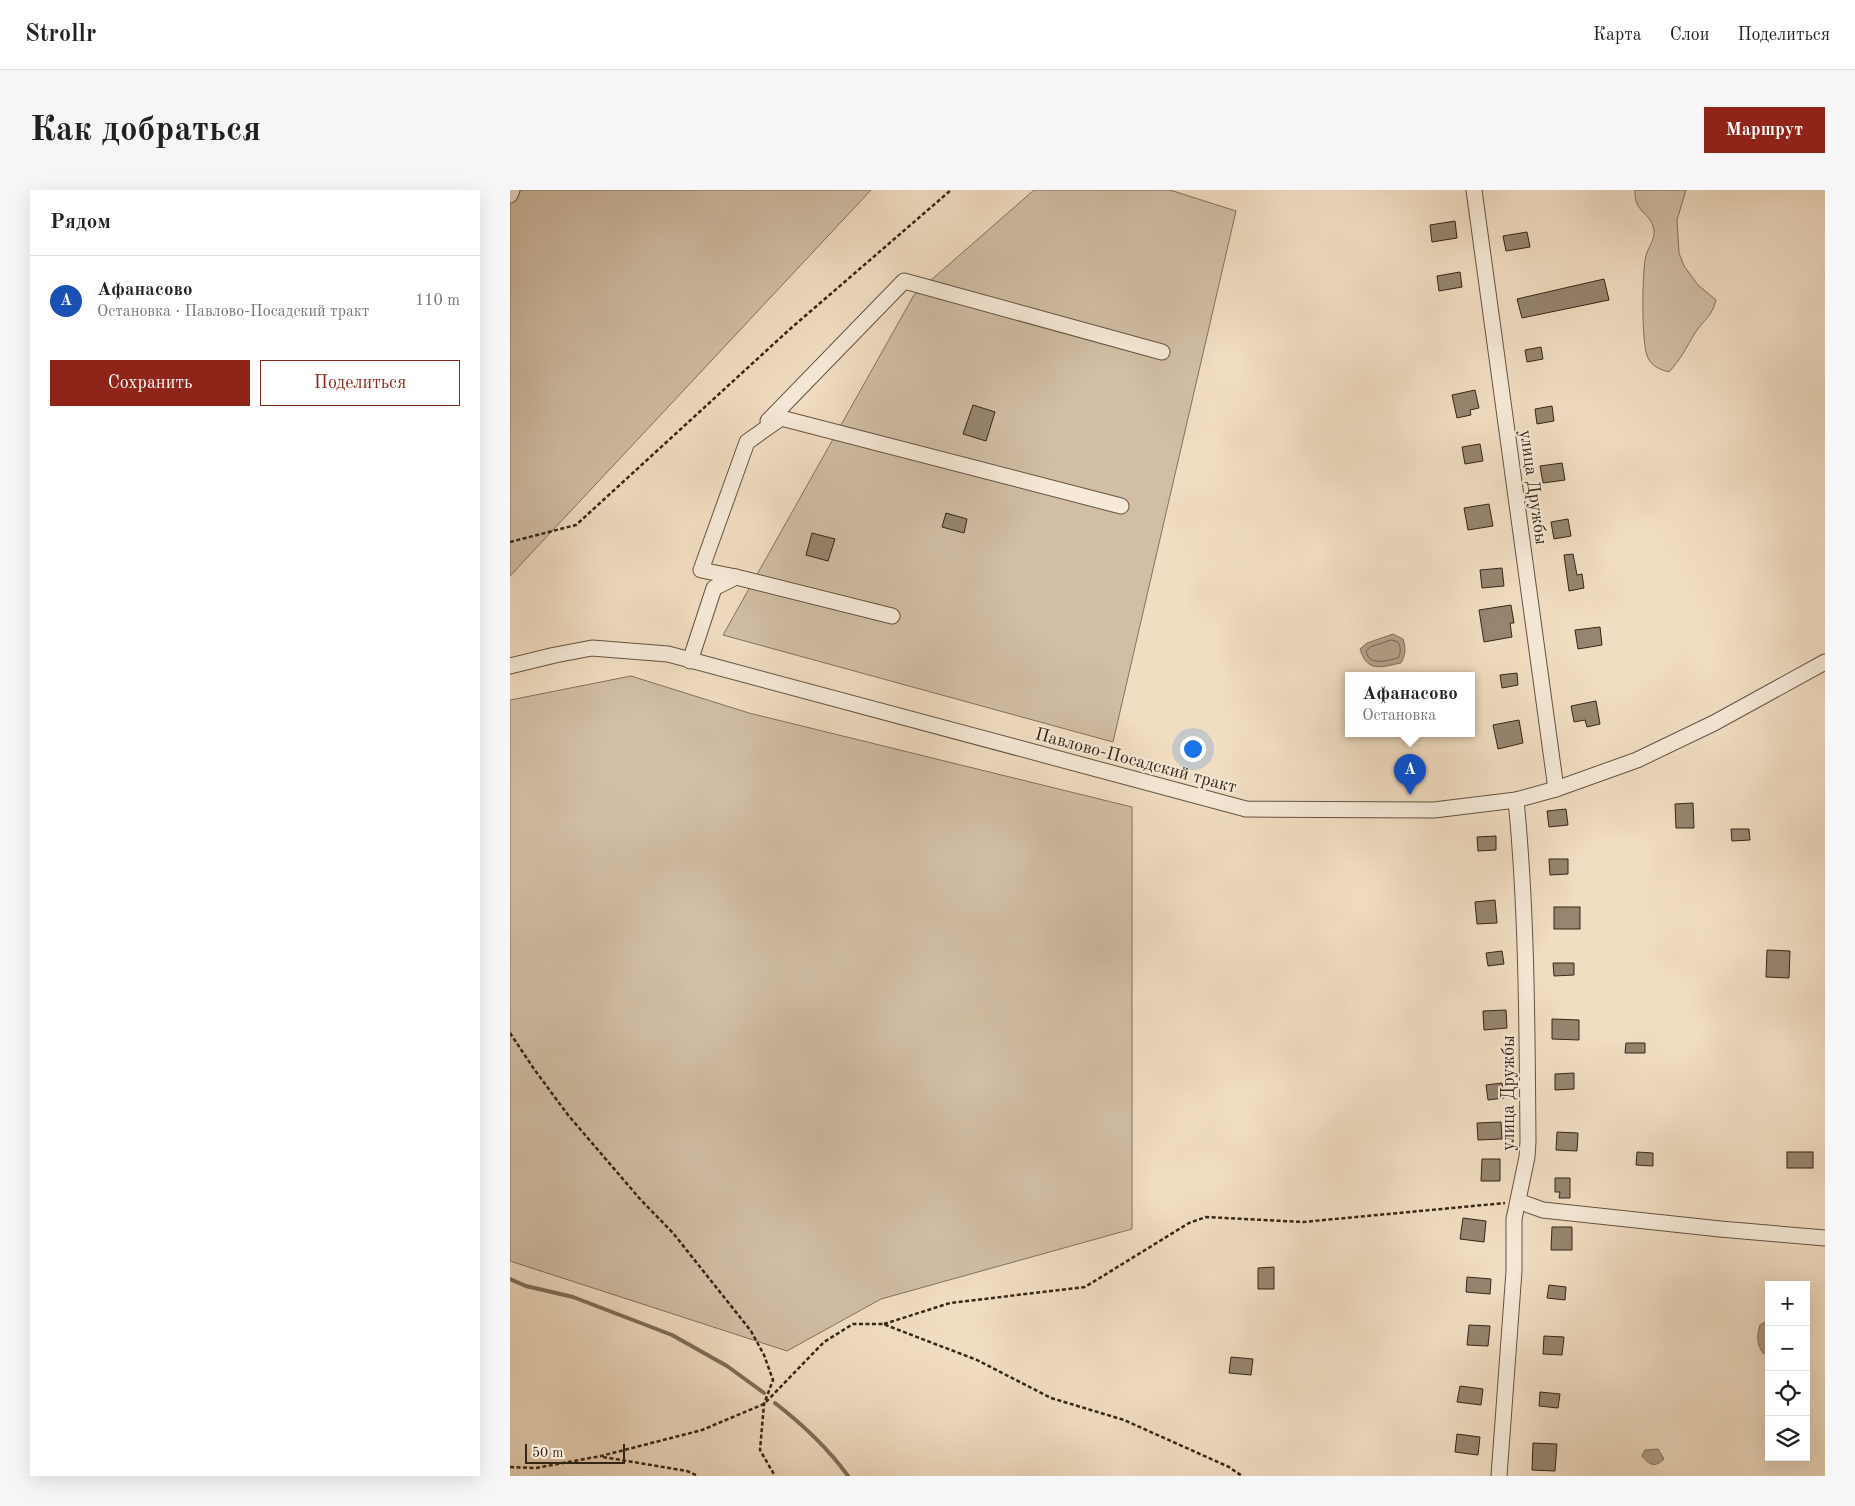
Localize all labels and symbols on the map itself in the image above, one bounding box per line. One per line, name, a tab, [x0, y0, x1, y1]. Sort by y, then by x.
street label: улица Дружбы	[1516, 428, 1550, 546]
street label: Павлово-Посадский тракт	[1033, 725, 1239, 797]
your location	[1180, 736, 1206, 762]
pin: A	[1394, 754, 1426, 795]
street label: улица Дружбы	[1500, 1035, 1518, 1151]
scale bar	[525, 1441, 625, 1464]

